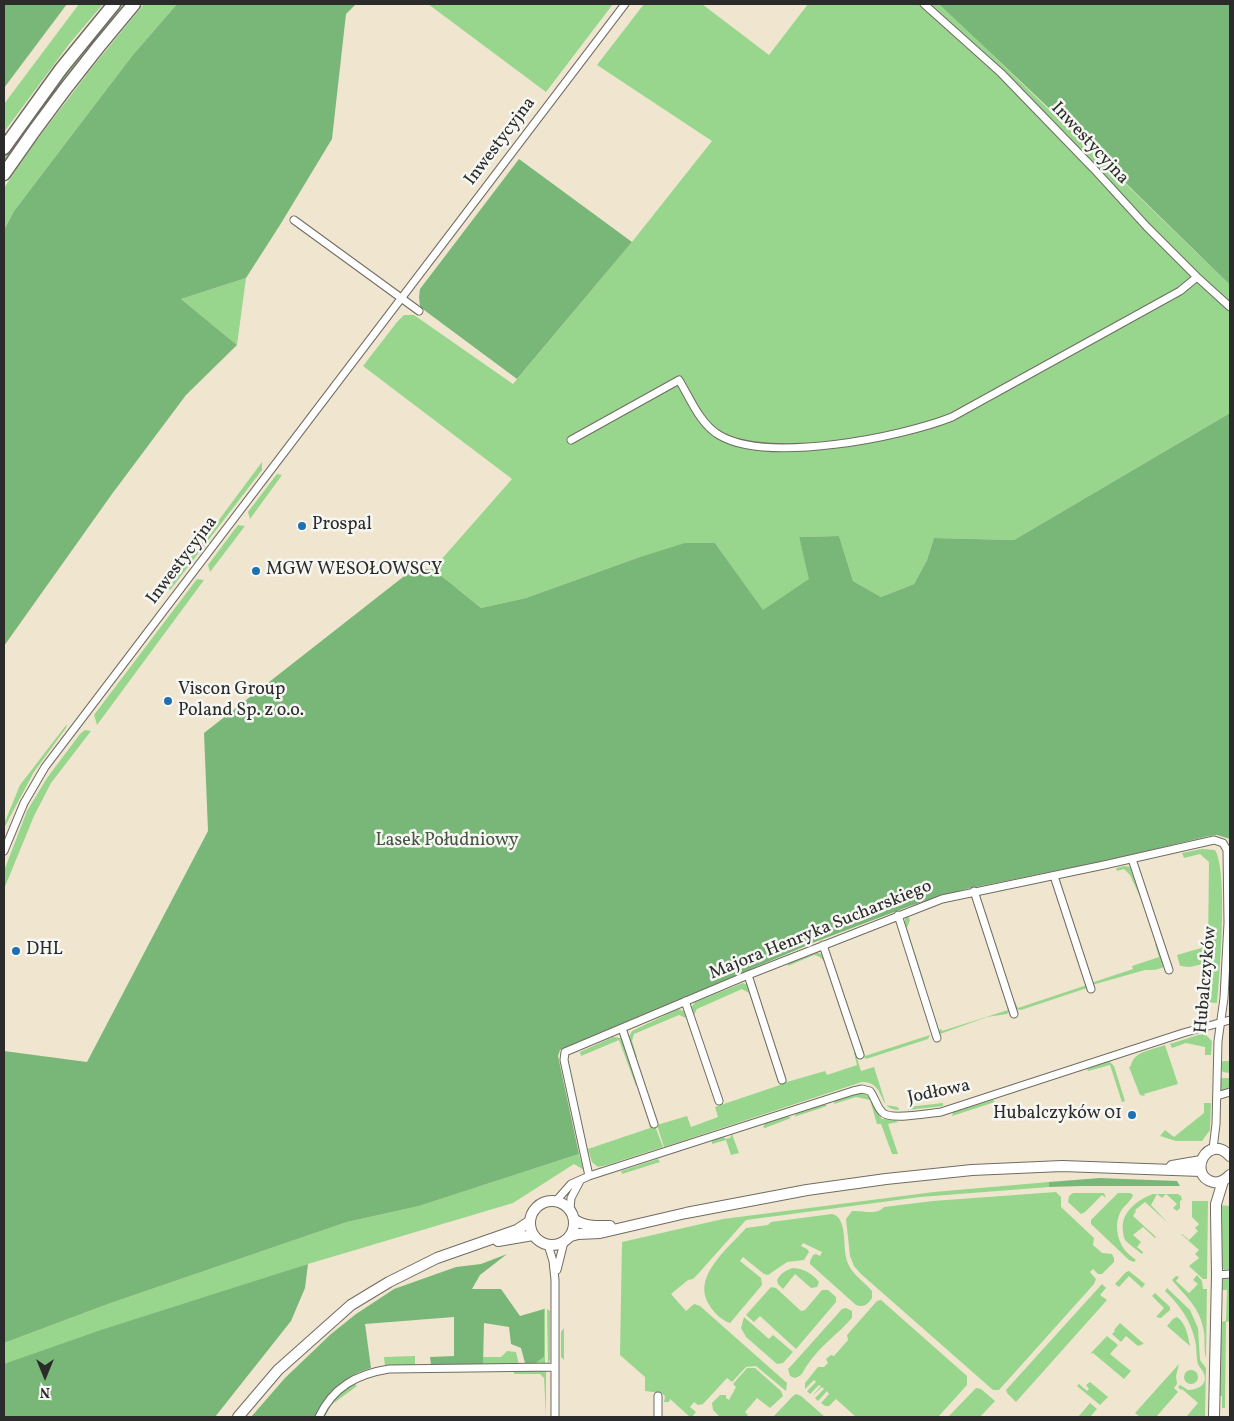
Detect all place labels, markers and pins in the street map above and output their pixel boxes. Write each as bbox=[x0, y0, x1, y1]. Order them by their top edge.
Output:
place label: Prospal bbox=[312, 515, 372, 537]
marker: Prospal bbox=[296, 520, 308, 532]
place label: MGW WESOŁOWSCY bbox=[266, 560, 442, 582]
marker: MGW WESOŁOWSCY bbox=[250, 565, 262, 577]
place label: Viscon Group Poland Sp. z o.o. bbox=[178, 680, 304, 722]
marker: Viscon Group Poland Sp. z o.o. bbox=[162, 695, 174, 707]
place label: DHL bbox=[26, 940, 63, 962]
marker: DHL bbox=[10, 945, 22, 957]
place label: Hubalczyków 01 bbox=[993, 1104, 1122, 1126]
marker: Hubalczyków 01 bbox=[1126, 1109, 1138, 1121]

